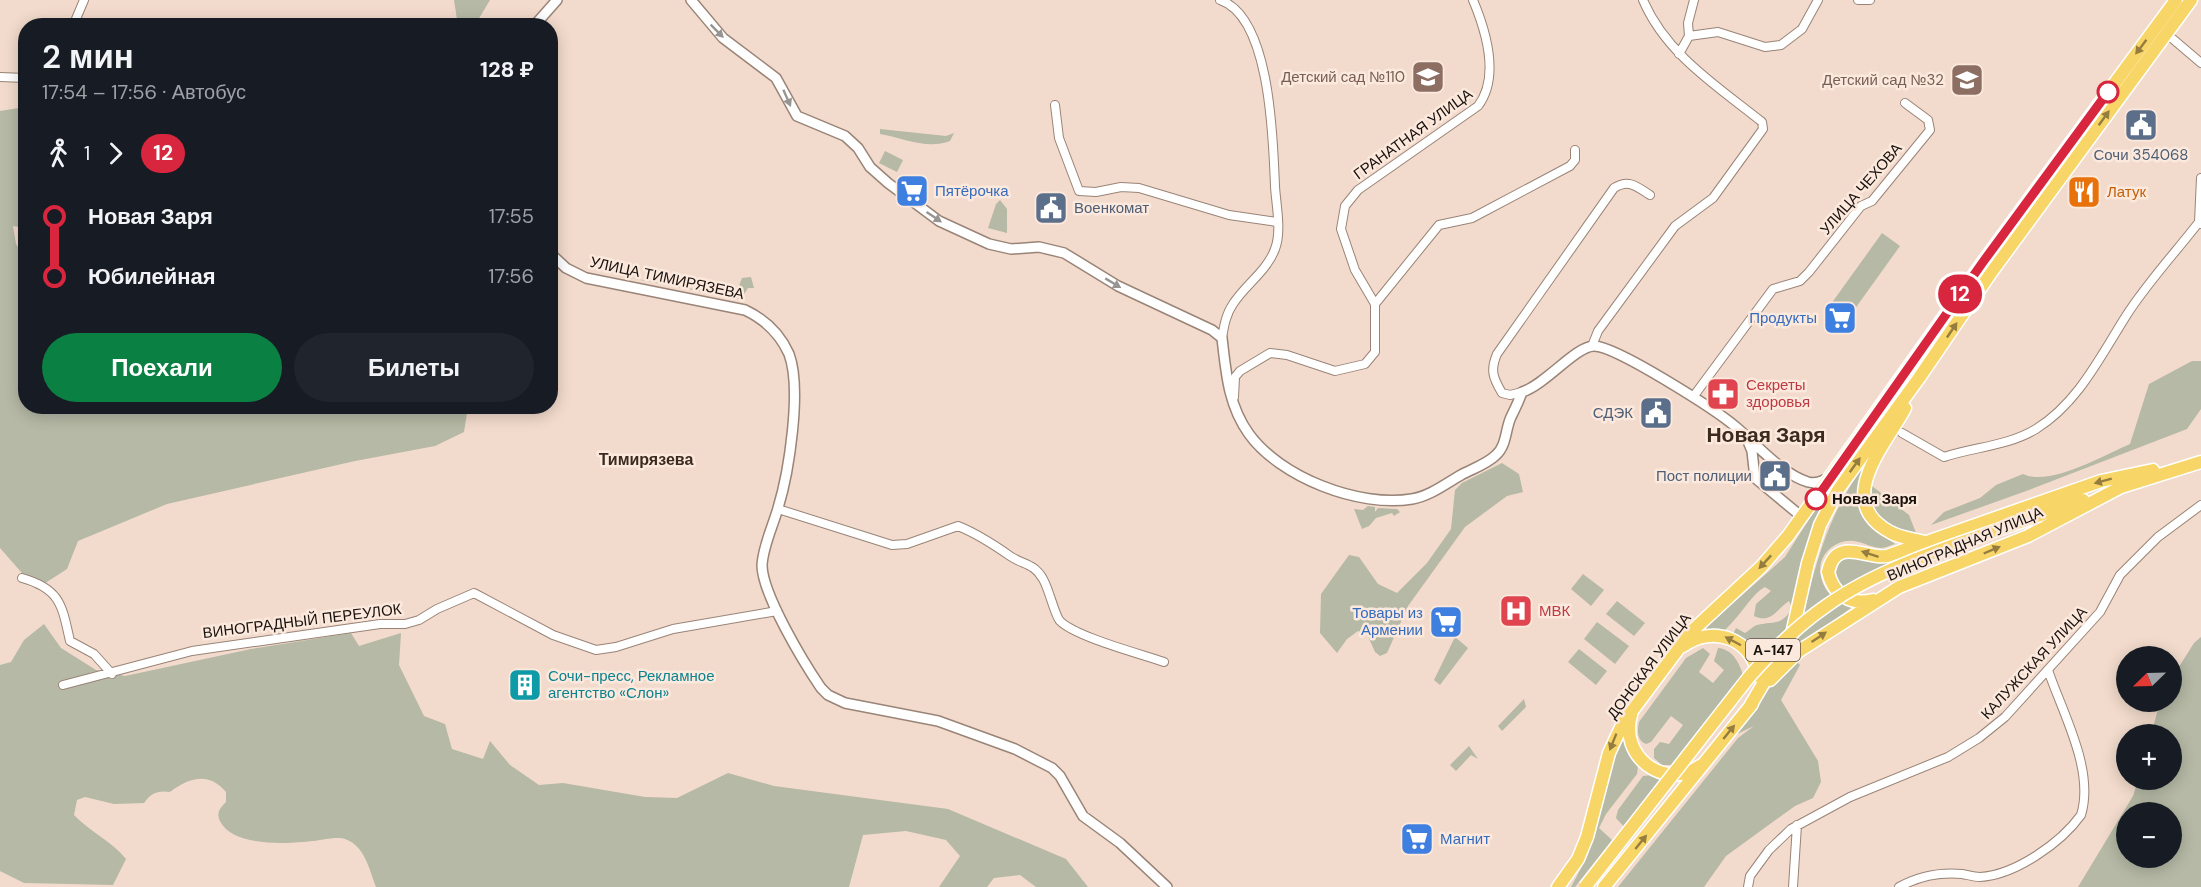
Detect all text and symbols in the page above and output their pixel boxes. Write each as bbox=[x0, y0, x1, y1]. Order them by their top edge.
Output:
one-way arrow bbox=[709, 24, 724, 38]
text: 2 мин bbox=[42, 35, 134, 78]
one-way arrow bbox=[2135, 39, 2147, 55]
text: 128 ₽ bbox=[480, 55, 534, 84]
school or university icon: Детский сад №110 bbox=[1410, 59, 1446, 95]
school or university icon: Детский сад №32 bbox=[1949, 62, 1985, 98]
place label: Детский сад №110 bbox=[1281, 67, 1405, 87]
place label: Детский сад №32 bbox=[1822, 70, 1944, 90]
text: 17:54 – 17:56 · Автобус bbox=[42, 79, 246, 105]
unlabelled marker bbox=[2097, 81, 2119, 103]
street label: ГРАНАТНАЯ УЛИЦА bbox=[1350, 84, 1476, 184]
one-way arrow bbox=[783, 89, 792, 106]
public building icon: Сочи 354068 bbox=[2123, 107, 2159, 143]
one-way arrow bbox=[2098, 110, 2110, 125]
icon: walk bbox=[42, 137, 75, 170]
icon: forward bbox=[99, 137, 132, 170]
text: 12 bbox=[153, 139, 173, 167]
street label: УЛИЦА ЧЕХОВА bbox=[1816, 139, 1906, 239]
text: 1 bbox=[84, 140, 90, 166]
place label: Сочи 354068 bbox=[2094, 145, 2188, 165]
supermarket icon: Пятёрочка bbox=[894, 173, 930, 209]
restaurant icon: Латук bbox=[2066, 174, 2102, 210]
place label: Пятёрочка bbox=[935, 181, 1009, 201]
place label: Латук bbox=[2107, 182, 2146, 202]
public building icon: Военкомат bbox=[1033, 190, 1069, 226]
place label: Военкомат bbox=[1074, 198, 1149, 218]
text: Новая Заря bbox=[88, 202, 213, 231]
text: 17:55 bbox=[489, 203, 534, 229]
one-way arrow bbox=[926, 211, 942, 223]
street label: УЛИЦА ТИМИРЯЗЕВА bbox=[588, 252, 746, 304]
text: Юбилейная bbox=[88, 262, 216, 291]
text: 17:56 bbox=[488, 263, 534, 289]
line badge: 12 bbox=[1933, 274, 1987, 314]
one-way arrow bbox=[1105, 278, 1122, 288]
text: 12 bbox=[1950, 280, 1970, 308]
supermarket icon: Продукты bbox=[1822, 300, 1858, 336]
place label: Продукты bbox=[1749, 308, 1817, 328]
one-way arrow bbox=[1946, 322, 1958, 338]
button: Поехали bbox=[42, 333, 282, 402]
button: Билеты bbox=[294, 333, 534, 402]
place label: Секреты здоровья bbox=[1746, 375, 1810, 412]
pharmacy icon: Секреты здоровья bbox=[1705, 376, 1741, 412]
public building icon: СДЭК bbox=[1638, 395, 1674, 431]
place label: СДЭК bbox=[1593, 403, 1633, 423]
district label: Новая Заря bbox=[1706, 421, 1826, 449]
district label: Тимирязева bbox=[599, 449, 693, 470]
public building icon: Пост полиции bbox=[1757, 458, 1793, 494]
one-way arrow bbox=[1849, 458, 1861, 474]
place label: Пост полиции bbox=[1656, 466, 1752, 486]
one-way arrow bbox=[2094, 477, 2112, 486]
marker: Новая Заря bbox=[1805, 488, 1827, 510]
place label: Новая Заря bbox=[1832, 489, 1917, 509]
street label: ВИНОГРАДНАЯ УЛИЦА bbox=[1884, 502, 2046, 586]
one-way arrow bbox=[1984, 545, 2002, 555]
one-way arrow bbox=[1861, 549, 1879, 558]
one-way arrow bbox=[1758, 555, 1772, 570]
hospital icon: МВК bbox=[1498, 593, 1534, 629]
street label: ВИНОГРАДНЫЙ ПЕРЕУЛОК bbox=[202, 599, 403, 643]
place label: МВК bbox=[1539, 601, 1571, 621]
street label: КАЛУЖСКАЯ УЛИЦА bbox=[1976, 602, 2092, 724]
place label: Товары из Армении bbox=[1352, 603, 1423, 640]
supermarket icon: Товары из Армении bbox=[1428, 604, 1464, 640]
street label: ДОНСКАЯ УЛИЦА bbox=[1603, 609, 1695, 723]
one-way arrow bbox=[1811, 632, 1827, 643]
one-way arrow bbox=[1725, 636, 1742, 646]
road number: А-147 bbox=[1746, 639, 1800, 661]
north arrow bbox=[2116, 646, 2182, 712]
map controls bbox=[2116, 646, 2182, 868]
place label: Сочи-пресс, Рекламное агентство «Слон» bbox=[548, 666, 714, 703]
building icon: Сочи-пресс, Рекламное агентство «Слон» bbox=[507, 667, 543, 703]
button: + bbox=[2116, 724, 2182, 790]
one-way arrow bbox=[1723, 725, 1735, 740]
one-way arrow bbox=[1608, 734, 1618, 752]
button: − bbox=[2116, 802, 2182, 868]
supermarket icon: Магнит bbox=[1399, 821, 1435, 857]
place label: Магнит bbox=[1440, 829, 1490, 849]
one-way arrow bbox=[1634, 834, 1647, 849]

